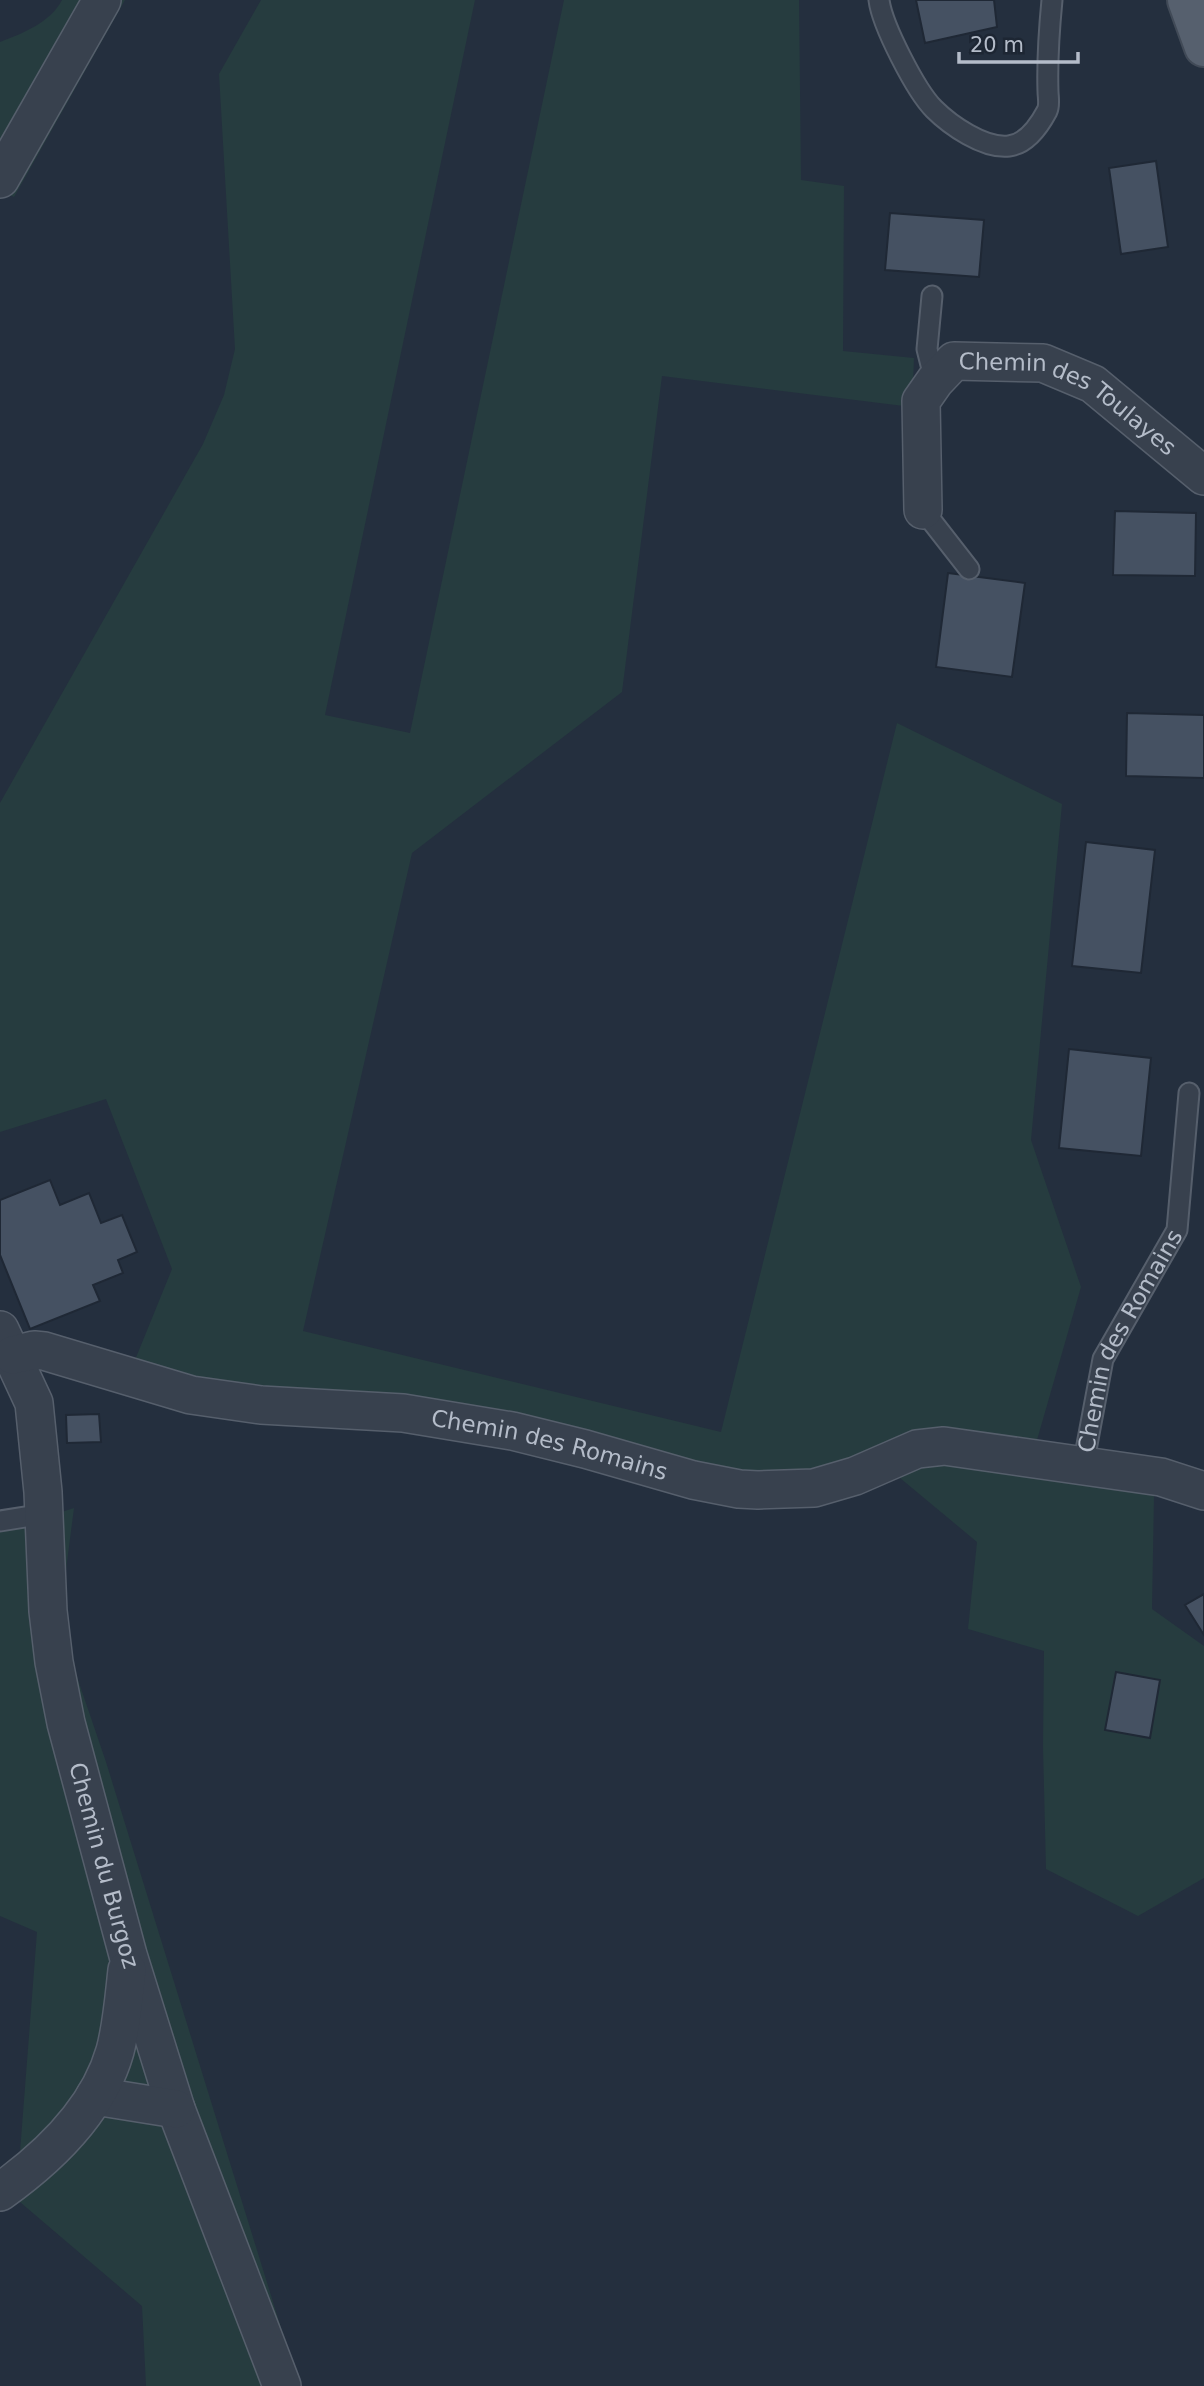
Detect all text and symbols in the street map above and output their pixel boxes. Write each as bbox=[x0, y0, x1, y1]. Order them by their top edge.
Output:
scale bar bbox=[959, 21, 1078, 65]
text: 20 m bbox=[970, 33, 1024, 57]
street label: Chemin des Toulayes bbox=[958, 348, 1181, 460]
street label: Chemin des Romains bbox=[1073, 1225, 1188, 1455]
street label: Chemin des Romains bbox=[429, 1405, 671, 1485]
street label: Chemin du Burgoz bbox=[64, 1760, 144, 1972]

